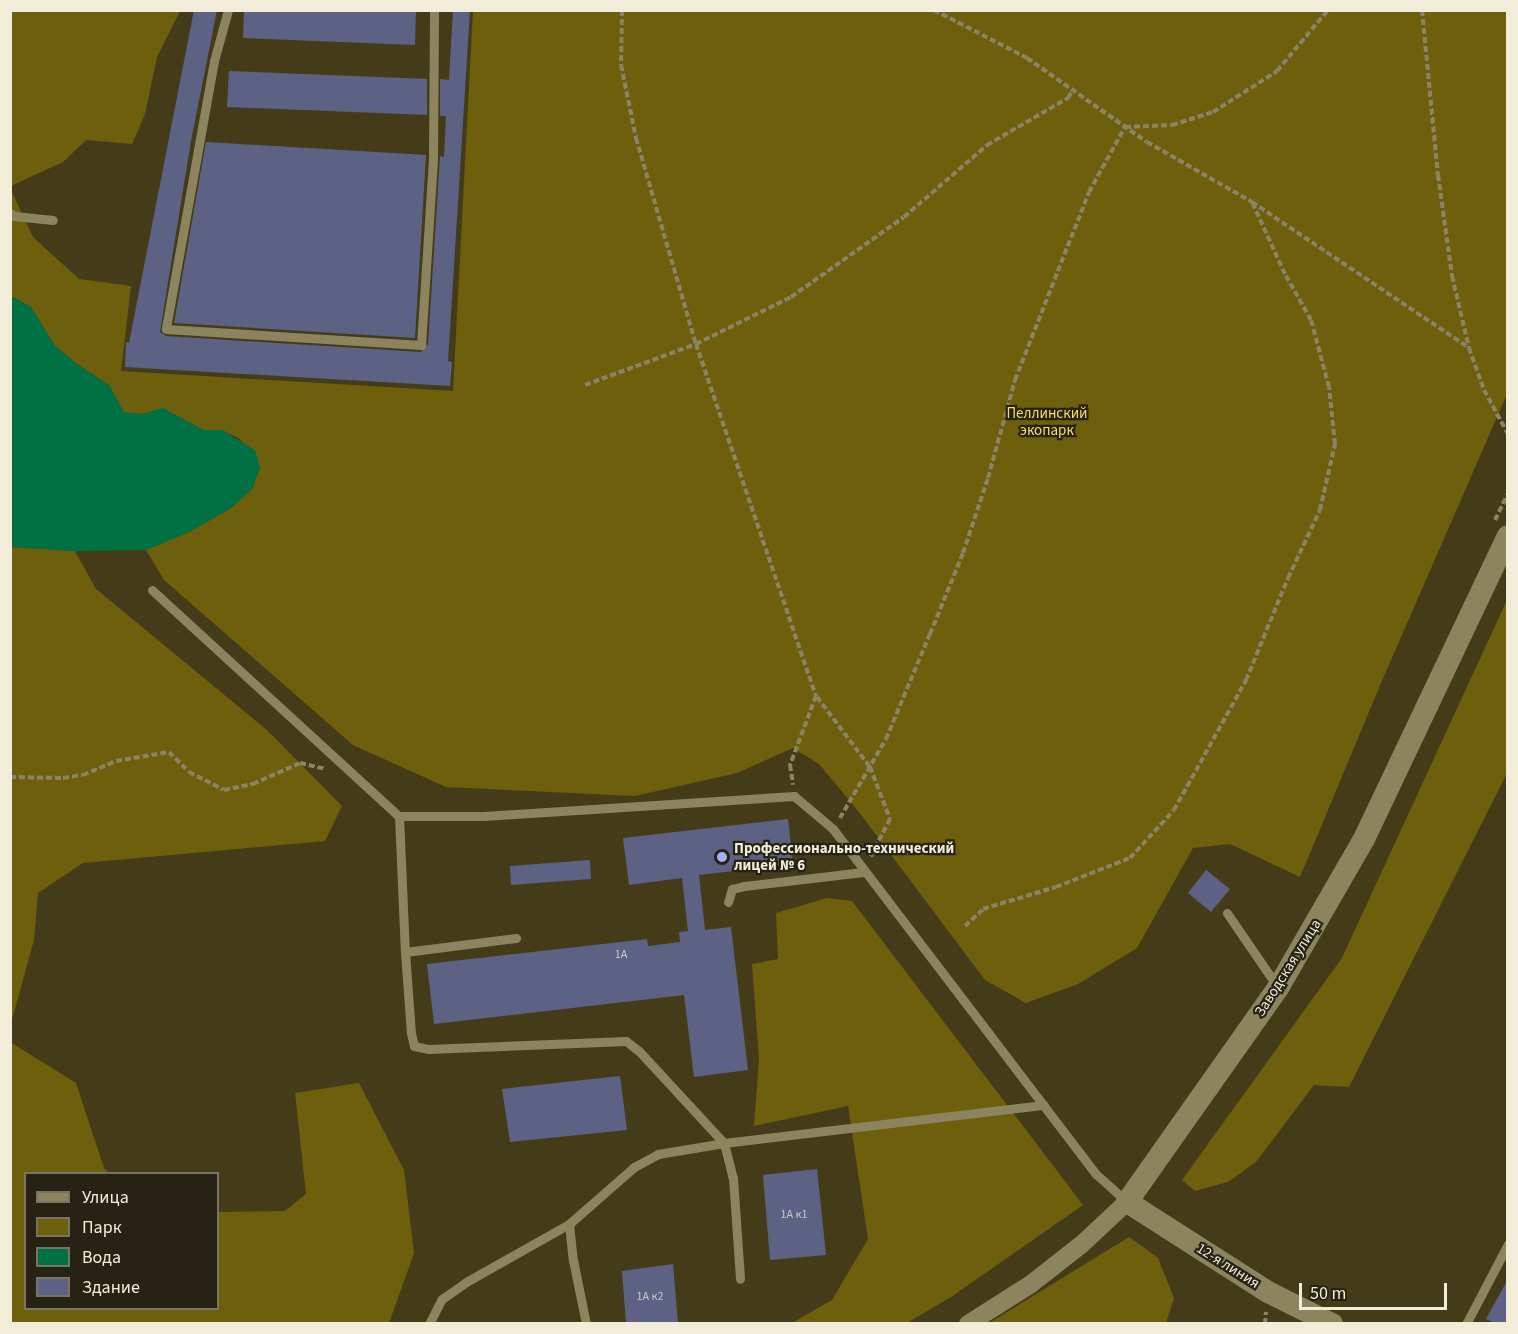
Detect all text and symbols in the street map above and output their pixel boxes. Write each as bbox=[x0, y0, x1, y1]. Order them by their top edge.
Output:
park label: Пеллинский экопарк bbox=[1006, 404, 1088, 439]
place label: Профессионально-технический лицей № 6 bbox=[734, 839, 954, 874]
marker: Профессионально-технический лицей № 6 bbox=[715, 850, 729, 864]
street label: Заводская улица bbox=[1251, 916, 1325, 1020]
house number: 1А bbox=[615, 948, 627, 962]
legend bbox=[24, 1172, 219, 1310]
text: Улица bbox=[82, 1185, 129, 1210]
house number: 1А к1 bbox=[781, 1208, 807, 1222]
text: Парк bbox=[82, 1215, 122, 1240]
street label: 12-я линия bbox=[1193, 1239, 1263, 1293]
text: Вода bbox=[82, 1245, 121, 1270]
scale bar bbox=[1302, 1271, 1450, 1309]
text: Здание bbox=[82, 1275, 140, 1300]
text: 50 m bbox=[1310, 1281, 1346, 1306]
house number: 1А к2 bbox=[637, 1290, 663, 1304]

